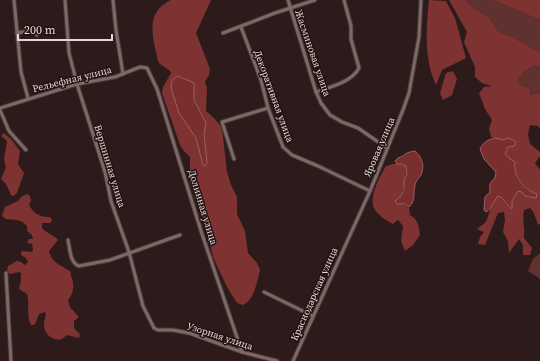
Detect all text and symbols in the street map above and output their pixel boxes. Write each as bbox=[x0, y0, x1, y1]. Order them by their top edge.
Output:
street label: Жасминовая улица bbox=[292, 8, 334, 99]
scale bar bbox=[18, 16, 112, 42]
text: 200 m bbox=[24, 22, 56, 38]
street label: Декоративная улица bbox=[251, 48, 297, 145]
street label: Рельефная улица bbox=[31, 63, 114, 95]
street label: Яровая улица bbox=[361, 114, 398, 179]
street label: Вершинная улица bbox=[91, 123, 129, 210]
street label: Долинная улица bbox=[185, 168, 221, 247]
street label: Краснодарская улица bbox=[288, 244, 341, 343]
street label: Узорная улица bbox=[185, 319, 256, 353]

